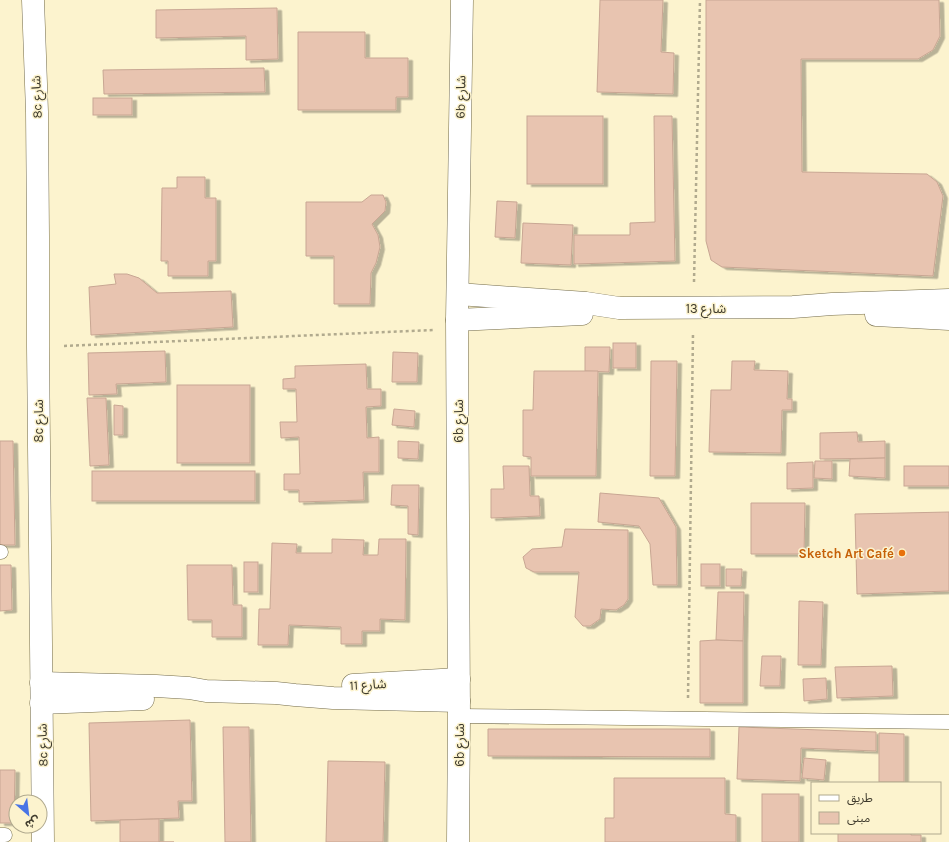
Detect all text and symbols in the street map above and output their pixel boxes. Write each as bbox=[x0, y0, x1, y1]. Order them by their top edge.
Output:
street label: 8c شارع bbox=[28, 75, 48, 119]
street label: 6b شارع bbox=[453, 75, 471, 119]
street label: شارع 13 bbox=[686, 301, 726, 319]
street label: 8c شارع bbox=[31, 399, 49, 443]
street label: 6b شارع bbox=[451, 399, 469, 443]
place label: Sketch Art Café bbox=[799, 546, 894, 561]
marker: Sketch Art Café bbox=[897, 548, 907, 558]
street label: شارع 11 bbox=[349, 676, 387, 696]
street label: 8c شارع bbox=[35, 723, 53, 767]
street label: 6b شارع bbox=[452, 723, 470, 767]
legend bbox=[811, 782, 941, 834]
text: طريق bbox=[847, 791, 873, 806]
north arrow bbox=[8, 794, 48, 834]
text: مبنى bbox=[847, 811, 870, 825]
text: ش bbox=[23, 813, 42, 832]

